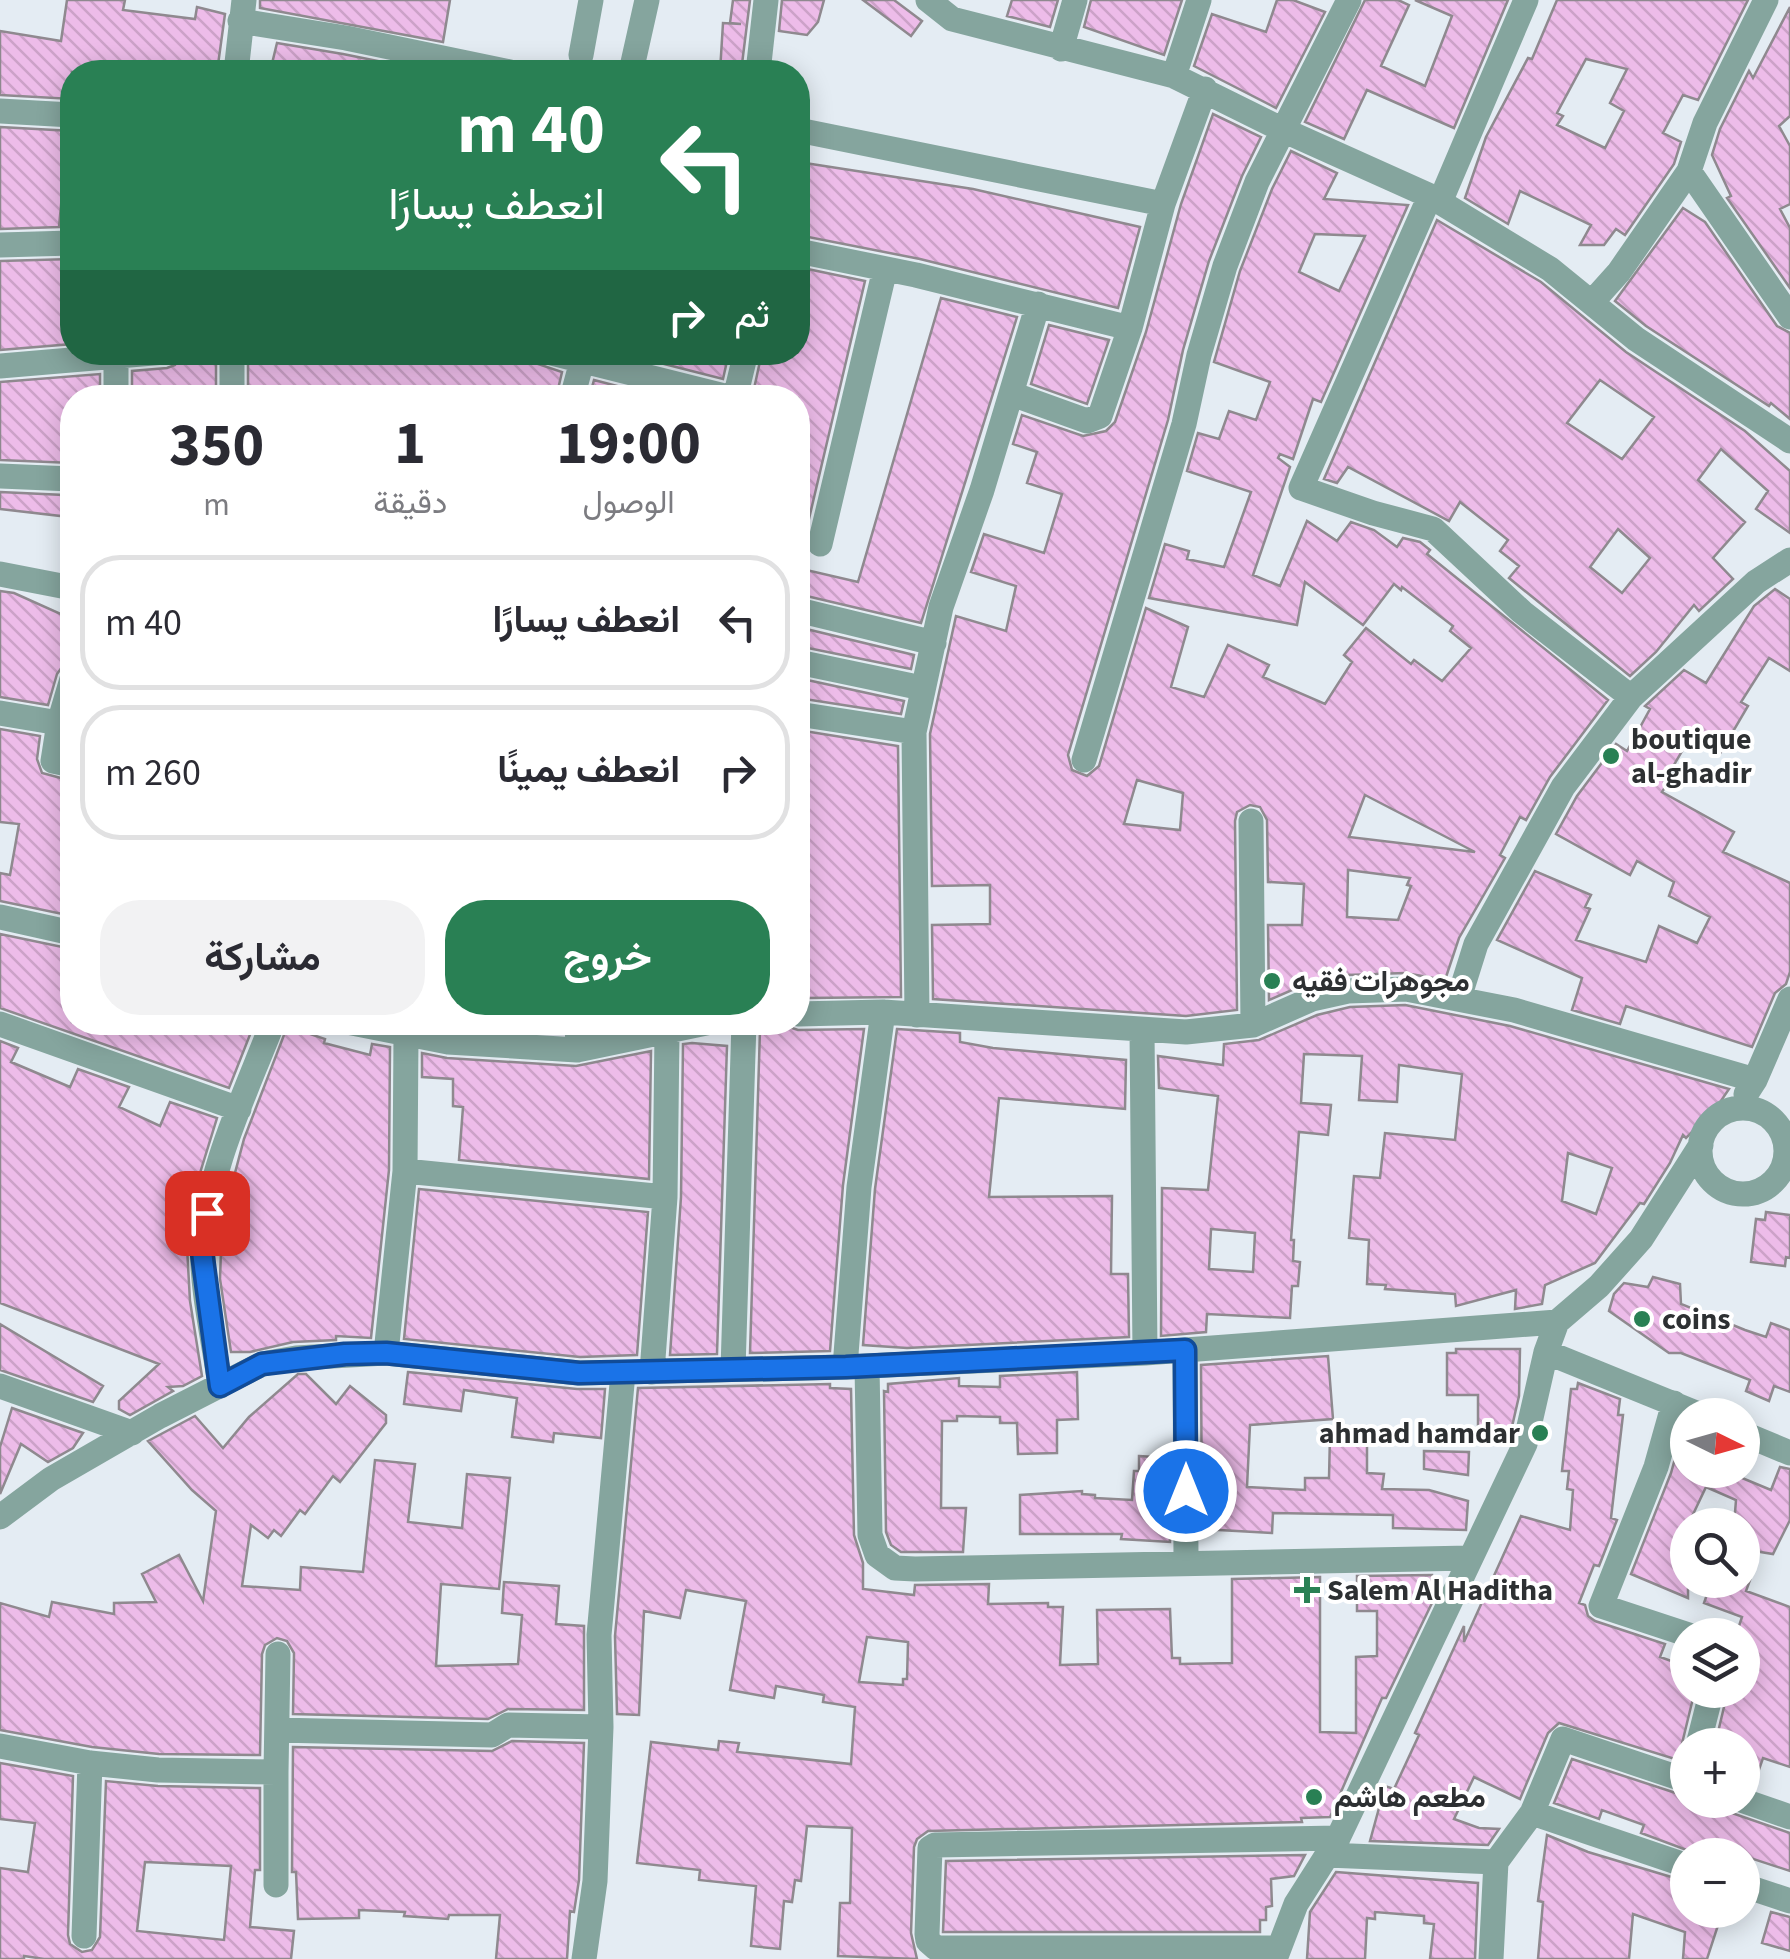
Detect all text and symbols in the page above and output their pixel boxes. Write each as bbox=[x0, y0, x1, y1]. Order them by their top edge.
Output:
text: 40 m bbox=[457, 80, 605, 180]
icon: left bbox=[640, 100, 770, 230]
text: انعطف يسارًا bbox=[388, 173, 605, 237]
text: ثم bbox=[734, 288, 770, 342]
icon: right bbox=[659, 290, 714, 345]
text: 1 bbox=[394, 402, 426, 487]
text: 19:00 bbox=[556, 402, 701, 487]
text: 350 bbox=[169, 404, 264, 489]
text: دقيقة bbox=[373, 480, 447, 526]
text: الوصول bbox=[582, 480, 675, 526]
text: m bbox=[203, 482, 230, 528]
text: انعطف يسارًا bbox=[493, 593, 680, 647]
icon: left bbox=[710, 595, 765, 650]
text: 40 m bbox=[105, 596, 182, 650]
place label: boutique al-ghadir bbox=[1631, 718, 1752, 795]
text: انعطف يمينًا bbox=[497, 743, 680, 797]
icon: right bbox=[710, 745, 765, 800]
marker: boutique al-ghadir bbox=[1600, 745, 1622, 767]
text: 260 m bbox=[105, 746, 201, 800]
button: مشاركة bbox=[100, 900, 425, 1015]
button: خروج bbox=[445, 900, 770, 1015]
place label: مجوهرات فقيه bbox=[1292, 960, 1470, 1003]
marker: مجوهرات فقيه bbox=[1261, 970, 1283, 992]
pin bbox=[165, 1171, 250, 1256]
icon: arrive bbox=[180, 1186, 235, 1241]
place label: coins bbox=[1662, 1298, 1731, 1341]
marker: coins bbox=[1631, 1308, 1653, 1330]
north arrow bbox=[1670, 1398, 1760, 1488]
map controls bbox=[1670, 1398, 1760, 1928]
place label: ahmad hamdar bbox=[1319, 1412, 1520, 1455]
marker: ahmad hamdar bbox=[1529, 1422, 1551, 1444]
position arrow bbox=[1134, 1439, 1238, 1543]
button: search bbox=[1670, 1508, 1760, 1598]
place label: Salem Al Haditha bbox=[1327, 1569, 1553, 1612]
marker: Salem Al Haditha bbox=[1296, 1579, 1318, 1601]
button: layers bbox=[1670, 1618, 1760, 1708]
button: + bbox=[1670, 1728, 1760, 1818]
place label: مطعم هاشم bbox=[1334, 1776, 1486, 1819]
marker: مطعم هاشم bbox=[1303, 1786, 1325, 1808]
button: − bbox=[1670, 1838, 1760, 1928]

